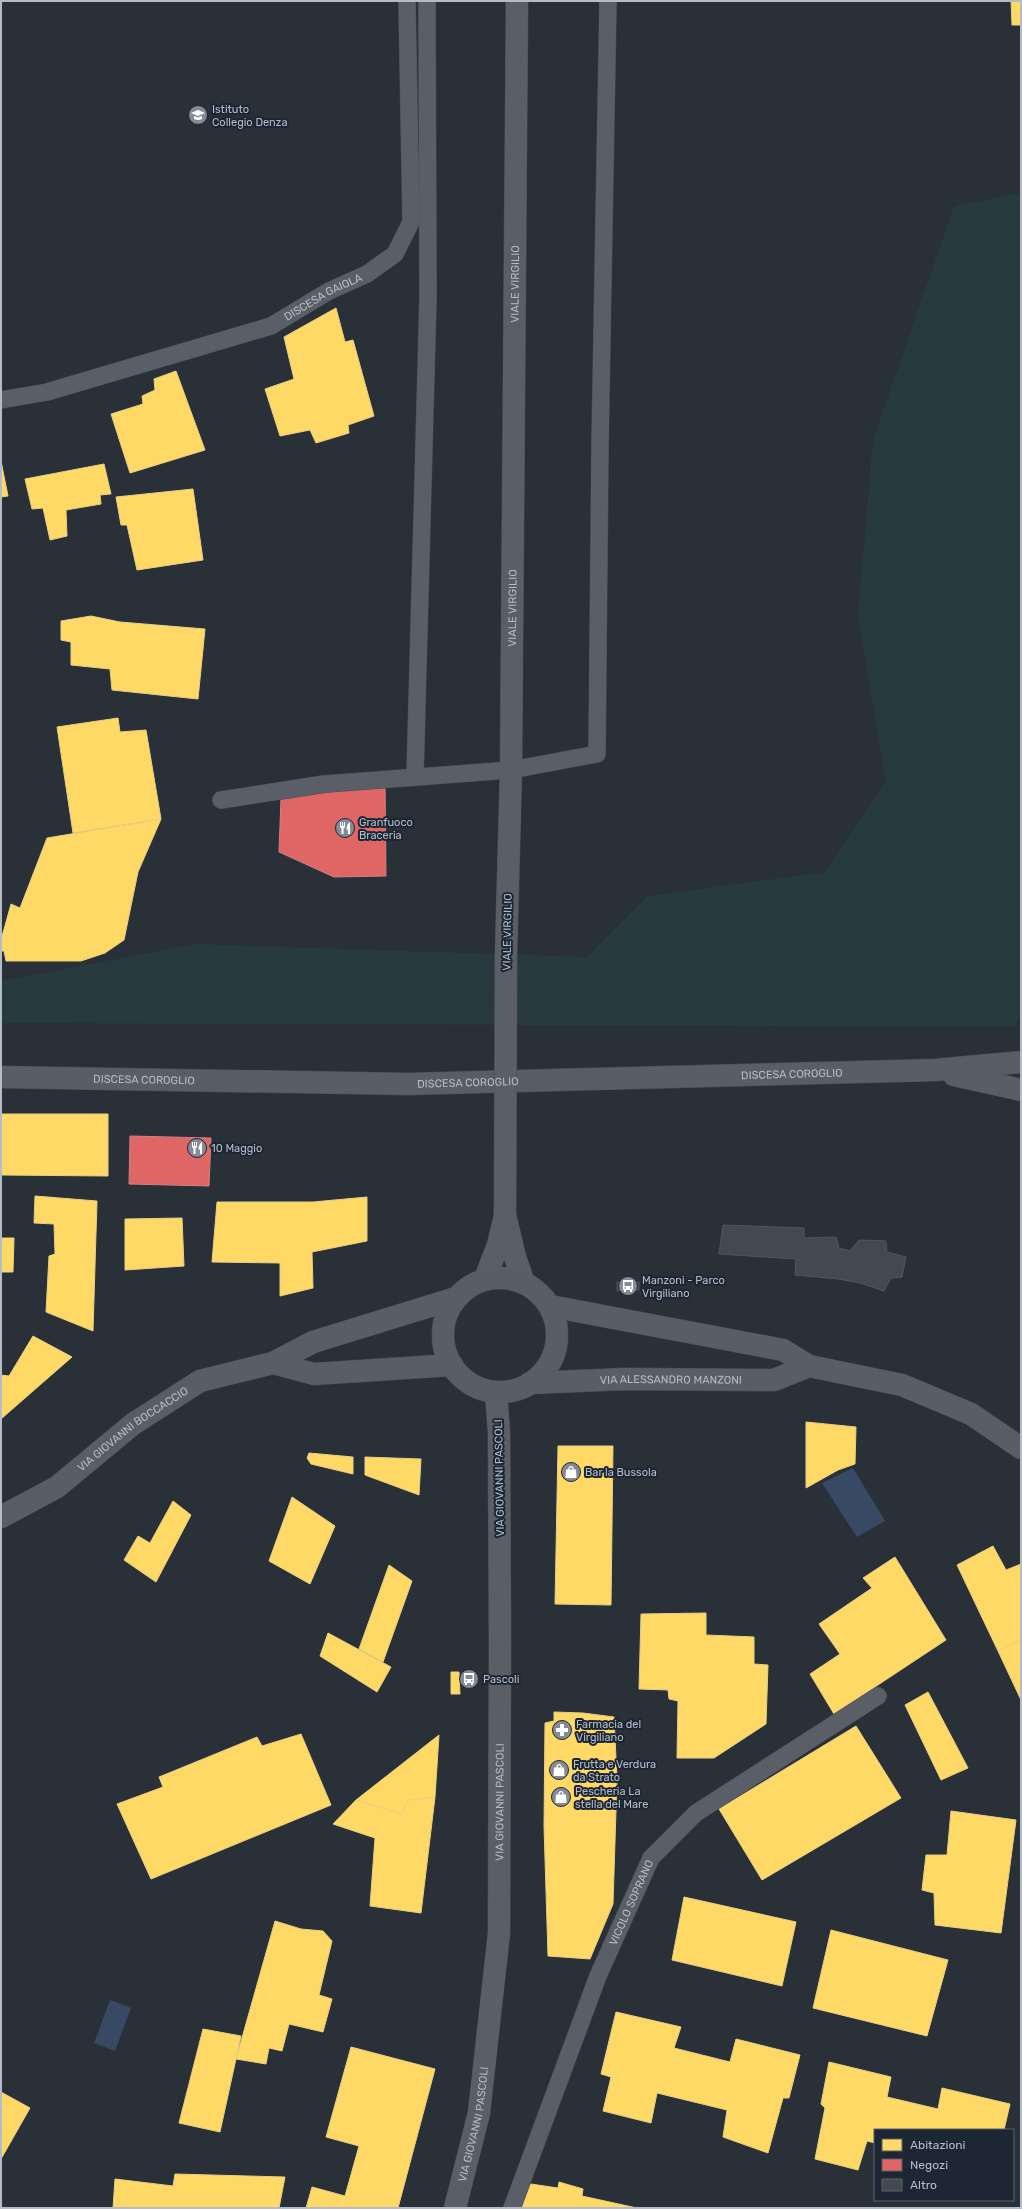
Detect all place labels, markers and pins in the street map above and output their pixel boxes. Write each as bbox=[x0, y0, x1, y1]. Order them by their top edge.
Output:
place label: Istituto Collegio Denza bbox=[212, 103, 287, 129]
school or university icon: Istituto Collegio Denza bbox=[187, 104, 209, 126]
place label: Granfuoco Braceria bbox=[359, 816, 413, 842]
restaurant icon: Granfuoco Braceria bbox=[334, 817, 356, 839]
restaurant icon: 10 Maggio bbox=[186, 1137, 208, 1159]
place label: 10 Maggio bbox=[211, 1142, 262, 1155]
place label: Manzoni - Parco Virgiliano bbox=[642, 1274, 725, 1300]
bus stop icon: Manzoni - Parco Virgiliano bbox=[617, 1275, 639, 1297]
shop icon: Bar la Bussola bbox=[560, 1461, 582, 1483]
place label: Bar la Bussola bbox=[585, 1466, 657, 1479]
bus stop icon: Pascoli bbox=[458, 1668, 480, 1690]
place label: Pascoli bbox=[483, 1673, 519, 1686]
place label: Farmacia del Virgiliano bbox=[576, 1718, 641, 1744]
pharmacy icon: Farmacia del Virgiliano bbox=[551, 1719, 573, 1741]
place label: Frutta e Verdura da Strato bbox=[573, 1758, 656, 1784]
shop icon: Frutta e Verdura da Strato bbox=[548, 1759, 570, 1781]
place label: Pescheria La stella del Mare bbox=[575, 1785, 648, 1811]
shop icon: Pescheria La stella del Mare bbox=[550, 1786, 572, 1808]

